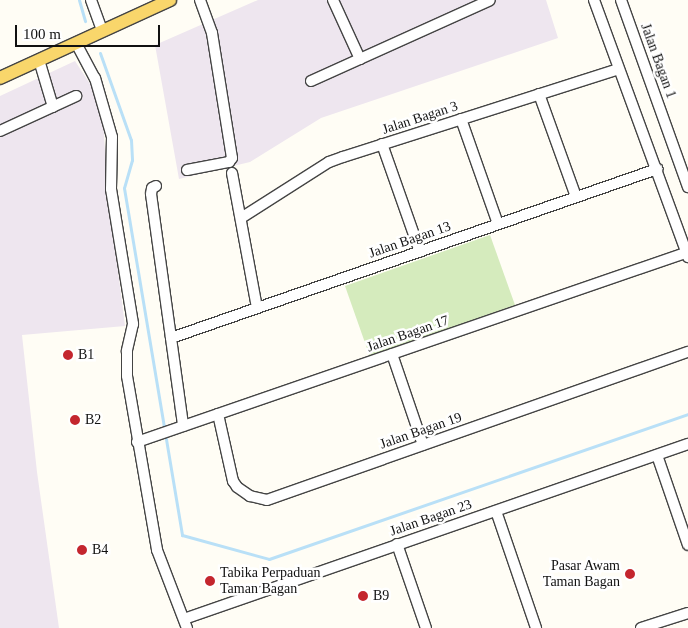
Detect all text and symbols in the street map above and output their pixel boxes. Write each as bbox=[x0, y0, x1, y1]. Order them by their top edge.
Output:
scale bar bbox=[18, 15, 162, 47]
street label: Jalan Bagan 1 bbox=[635, 15, 681, 107]
text: 100 m bbox=[23, 26, 61, 42]
street label: Jalan Bagan 3 bbox=[374, 96, 466, 140]
street label: Jalan Bagan 13 bbox=[361, 216, 459, 264]
street label: Jalan Bagan 17 bbox=[359, 310, 457, 358]
place label: B1 bbox=[78, 347, 95, 363]
marker: B1 bbox=[62, 349, 74, 361]
street label: Jalan Bagan 19 bbox=[372, 407, 470, 455]
place label: B2 bbox=[85, 412, 102, 428]
marker: B2 bbox=[69, 414, 81, 426]
street label: Jalan Bagan 23 bbox=[382, 494, 480, 542]
place label: B4 bbox=[92, 542, 109, 558]
marker: B4 bbox=[76, 544, 88, 556]
place label: Pasar Awam Taman Bagan bbox=[531, 558, 620, 590]
place label: Tabika Perpaduan Taman Bagan bbox=[220, 565, 338, 598]
marker: Pasar Awam Taman Bagan bbox=[624, 568, 636, 580]
marker: Tabika Perpaduan Taman Bagan bbox=[204, 575, 216, 587]
place label: B9 bbox=[373, 588, 390, 604]
marker: B9 bbox=[357, 590, 369, 602]

